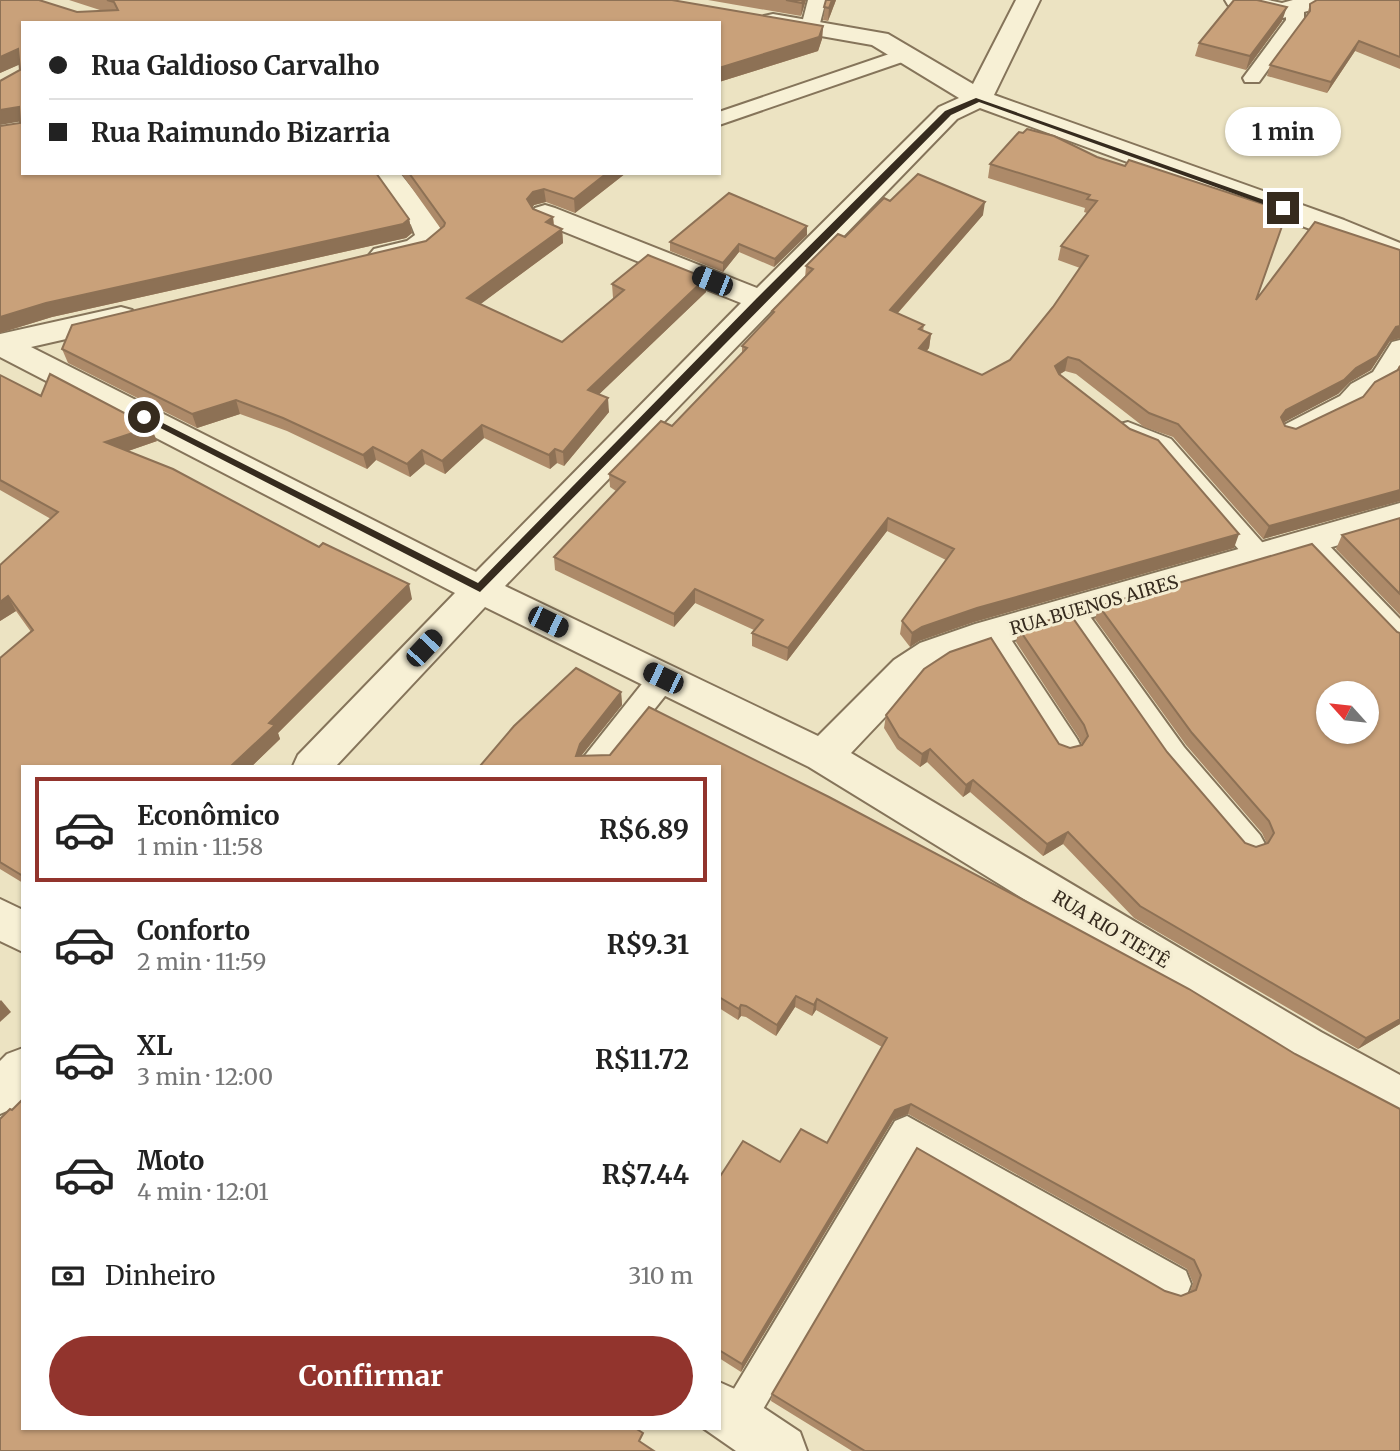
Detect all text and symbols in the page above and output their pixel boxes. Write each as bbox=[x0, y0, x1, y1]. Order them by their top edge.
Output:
text: Rua Galdioso Carvalho bbox=[91, 49, 379, 82]
callout: 1 min bbox=[1225, 106, 1341, 156]
text: Rua Raimundo Bizarria bbox=[91, 116, 390, 149]
text: 1 min bbox=[1252, 117, 1314, 146]
route end bbox=[1267, 192, 1299, 224]
car bbox=[689, 263, 736, 299]
route start bbox=[128, 401, 160, 433]
street label: RUA BUENOS AIRES bbox=[1007, 570, 1181, 640]
car bbox=[525, 603, 572, 641]
car bbox=[402, 625, 447, 671]
car bbox=[640, 659, 687, 697]
north arrow bbox=[1316, 681, 1379, 744]
map controls bbox=[1316, 681, 1379, 744]
icon: car bbox=[53, 798, 116, 861]
text: Econômico bbox=[137, 799, 280, 832]
text: R$6.89 bbox=[599, 813, 689, 846]
text: 1 min · 11:58 bbox=[137, 832, 263, 861]
street label: RUA RIO TIETÊ bbox=[1048, 885, 1174, 973]
icon: car bbox=[53, 913, 116, 976]
text: Conforto bbox=[137, 914, 250, 947]
text: R$9.31 bbox=[607, 928, 689, 961]
text: 2 min · 11:59 bbox=[137, 947, 266, 976]
icon: car bbox=[53, 1028, 116, 1091]
text: XL bbox=[137, 1029, 173, 1062]
text: R$11.72 bbox=[595, 1043, 689, 1076]
text: 3 min · 12:00 bbox=[137, 1062, 273, 1091]
icon: car bbox=[53, 1143, 116, 1206]
text: Moto bbox=[137, 1144, 204, 1177]
text: R$7.44 bbox=[602, 1158, 689, 1191]
text: 4 min · 12:01 bbox=[137, 1177, 269, 1206]
icon: cash bbox=[49, 1257, 87, 1295]
text: Dinheiro bbox=[105, 1259, 215, 1292]
text: 310 m bbox=[628, 1261, 693, 1290]
button: Confirmar bbox=[49, 1336, 693, 1416]

